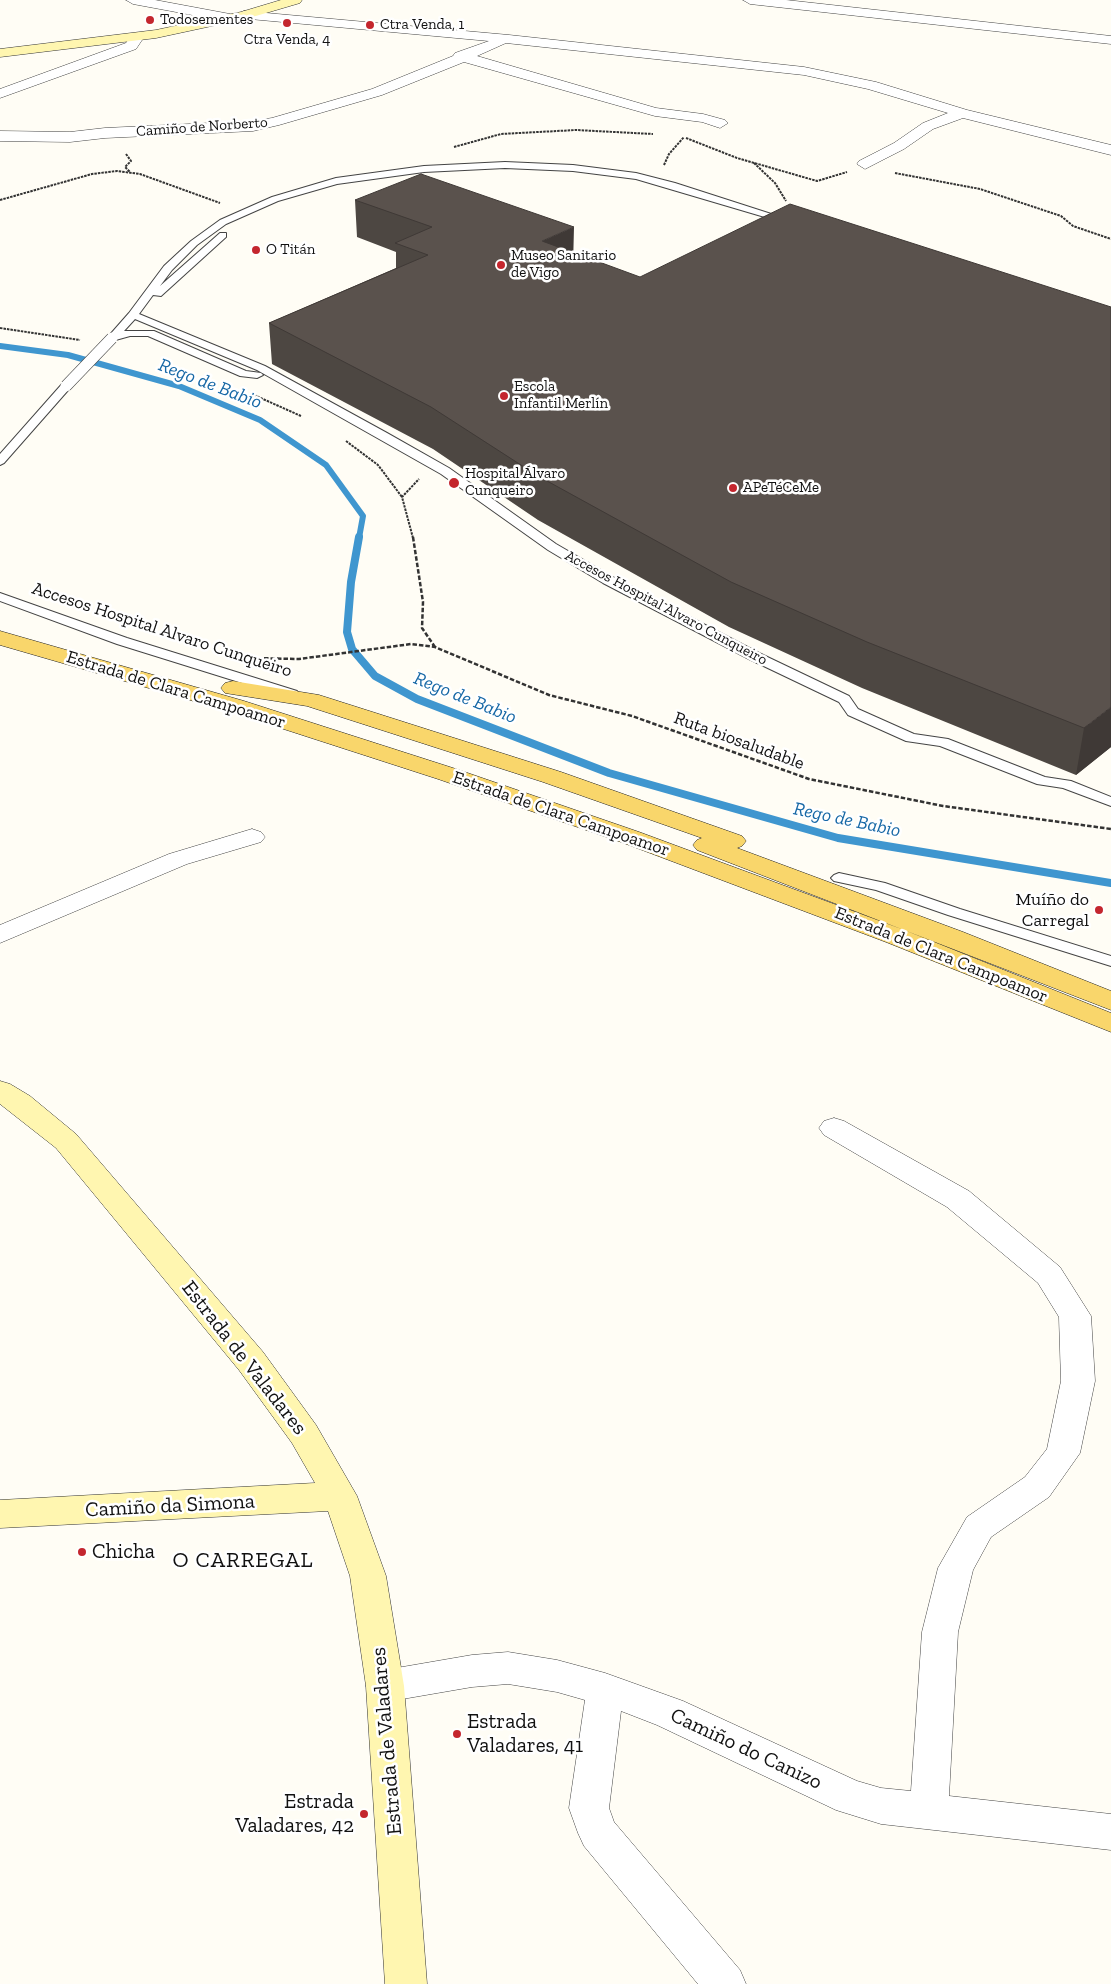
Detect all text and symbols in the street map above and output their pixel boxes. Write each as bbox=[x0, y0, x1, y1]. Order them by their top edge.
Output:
place label: Todosementes bbox=[160, 11, 253, 29]
marker: Todosementes bbox=[144, 14, 156, 26]
place label: Ctra Venda, 1 bbox=[380, 16, 464, 34]
marker: Ctra Venda, 4 bbox=[281, 17, 293, 29]
marker: Ctra Venda, 1 bbox=[364, 19, 376, 31]
place label: Ctra Venda, 4 bbox=[244, 31, 330, 49]
street label: Camiño de Norberto bbox=[136, 113, 268, 141]
place label: O Titán bbox=[266, 241, 315, 259]
marker: O Titán bbox=[250, 244, 262, 256]
place label: Museo Sanitario de Vigo bbox=[511, 247, 616, 282]
marker: Museo Sanitario de Vigo bbox=[495, 259, 507, 271]
water label: Rego de Babio bbox=[155, 354, 265, 414]
place label: Escola Infantil Merlín bbox=[514, 378, 608, 413]
marker: Escola Infantil Merlín bbox=[498, 390, 510, 402]
place label: Hospital Álvaro Cunqueiro bbox=[465, 465, 565, 500]
marker: Hospital Álvaro Cunqueiro bbox=[447, 476, 461, 490]
place label: APeTéCeMe bbox=[743, 479, 819, 497]
marker: APeTéCeMe bbox=[727, 482, 739, 494]
street label: Accesos Hospital Alvaro Cunqueiro bbox=[562, 547, 770, 669]
street label: Accesos Hospital Alvaro Cunqueiro bbox=[29, 578, 295, 682]
street label: Estrada de Clara Campoamor bbox=[64, 646, 288, 734]
water label: Rego de Babio bbox=[410, 667, 520, 729]
street label: Ruta biosaludable bbox=[671, 707, 807, 775]
street label: Estrada de Clara Campoamor bbox=[450, 767, 672, 861]
water label: Rego de Babio bbox=[791, 798, 903, 842]
place label: Muíño do Carregal bbox=[1016, 889, 1089, 932]
street label: Estrada de Clara Campoamor bbox=[831, 902, 1051, 1008]
marker: Muíño do Carregal bbox=[1093, 904, 1105, 916]
street label: Estrada de Valadares bbox=[176, 1276, 312, 1440]
street label: Camiño da Simona bbox=[85, 1489, 255, 1523]
place label: Chicha bbox=[92, 1539, 155, 1565]
marker: Chicha bbox=[76, 1546, 88, 1558]
district label: O CARREGAL bbox=[171, 1548, 315, 1574]
street label: Estrada de Valadares bbox=[366, 1646, 408, 1836]
street label: Camiño do Canizo bbox=[666, 1703, 826, 1795]
place label: Estrada Valadares, 41 bbox=[467, 1709, 583, 1759]
marker: Estrada Valadares, 41 bbox=[451, 1728, 463, 1740]
place label: Estrada Valadares, 42 bbox=[235, 1789, 354, 1839]
marker: Estrada Valadares, 42 bbox=[358, 1808, 370, 1820]

